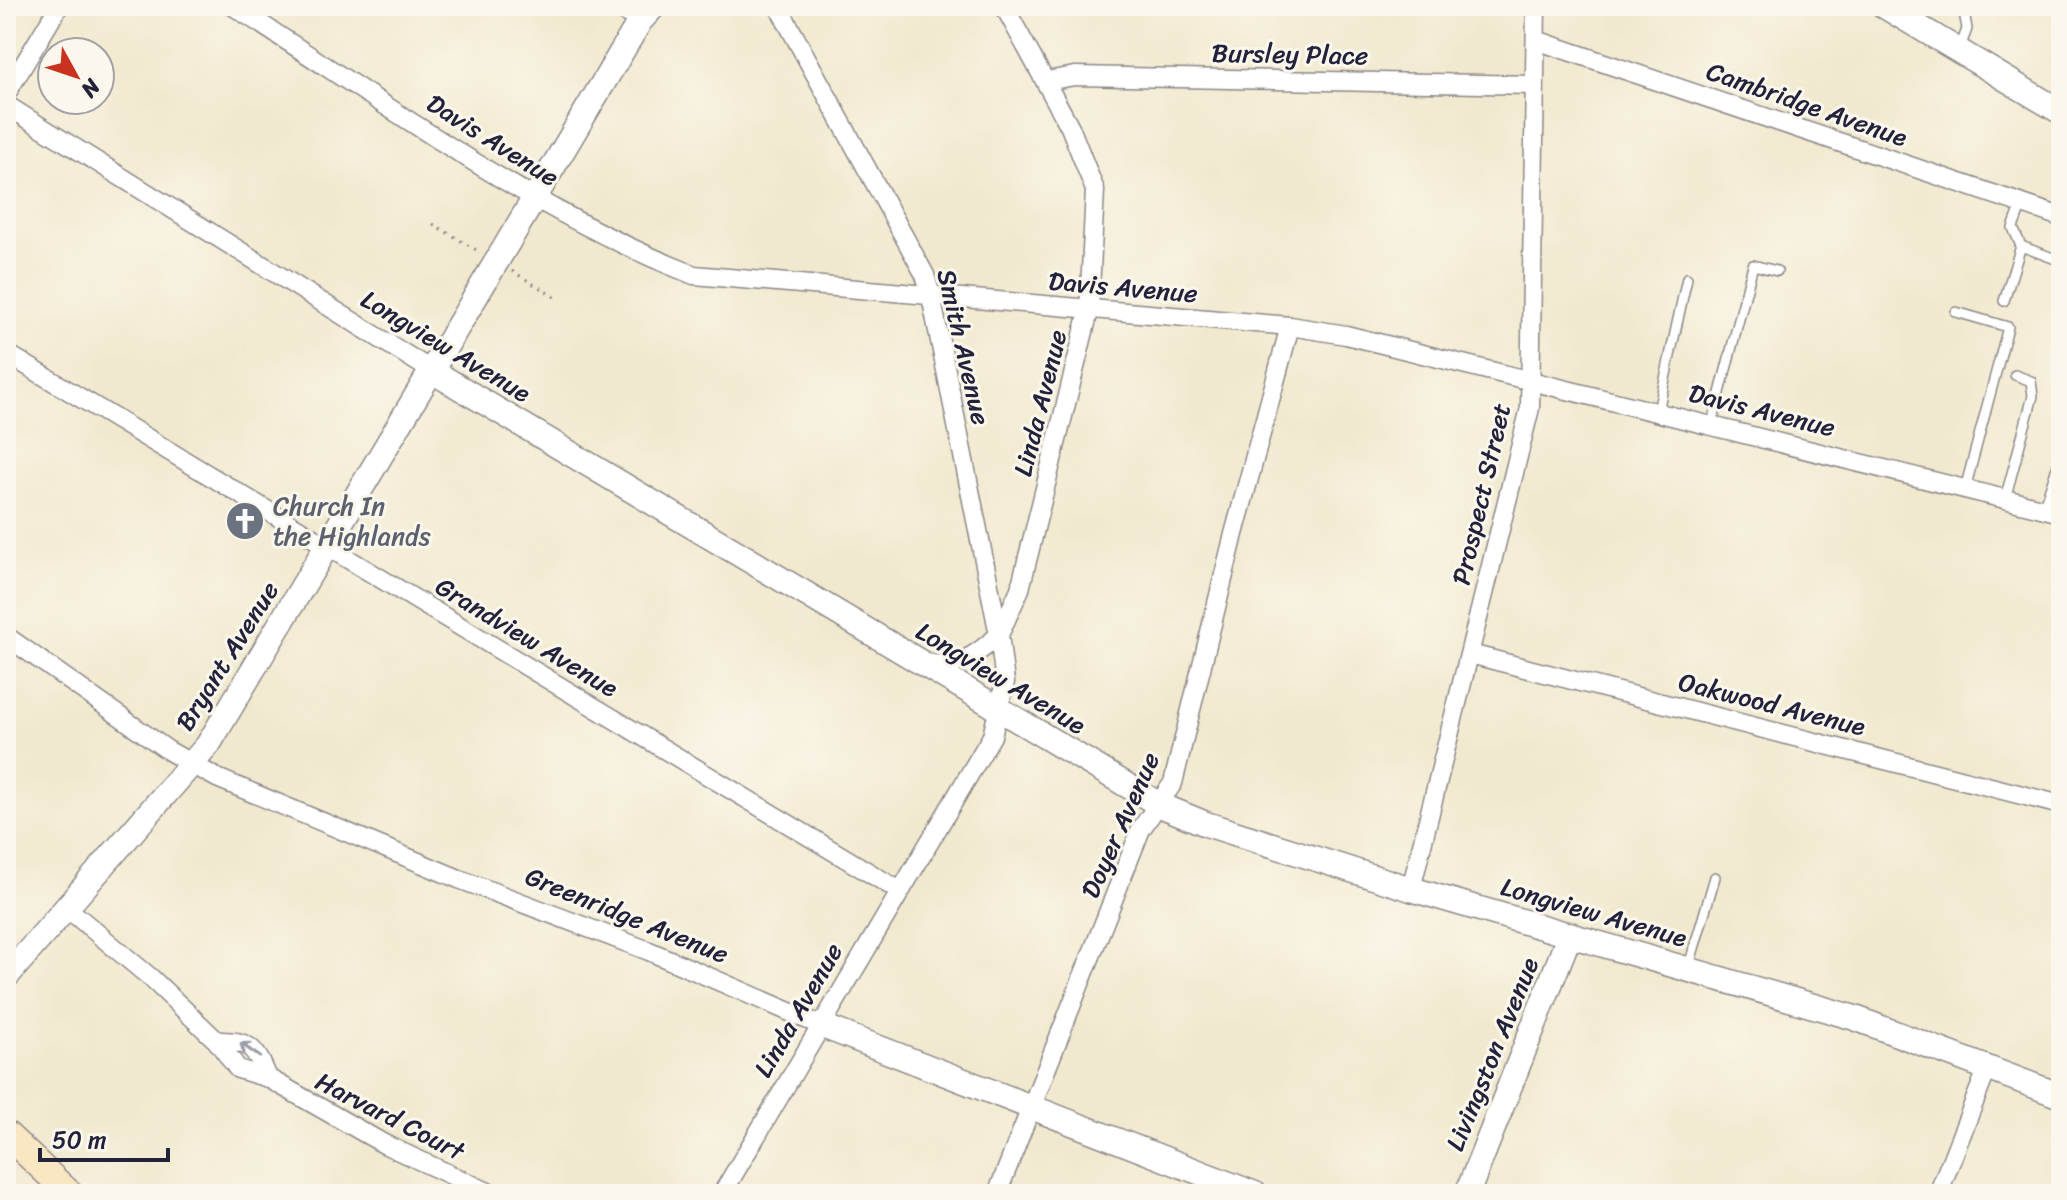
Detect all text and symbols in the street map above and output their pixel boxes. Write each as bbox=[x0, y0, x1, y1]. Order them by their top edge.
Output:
street label: Bursley Place bbox=[1211, 30, 1369, 78]
north arrow bbox=[36, 36, 116, 116]
street label: Cambridge Avenue bbox=[1700, 48, 1914, 160]
text: N bbox=[71, 69, 111, 107]
street label: Davis Avenue bbox=[417, 81, 569, 199]
street label: Davis Avenue bbox=[1046, 258, 1200, 316]
street label: Smith Avenue bbox=[924, 264, 1004, 430]
street label: Longview Avenue bbox=[352, 277, 541, 415]
street label: Linda Avenue bbox=[1000, 325, 1080, 481]
street label: Davis Avenue bbox=[1684, 370, 1840, 450]
street label: Prospect Street bbox=[1438, 399, 1524, 589]
place label: Church In the Highlands bbox=[273, 483, 431, 559]
church icon: Church In the Highlands bbox=[224, 500, 266, 542]
street label: Grandview Avenue bbox=[426, 564, 628, 710]
street label: Bryant Avenue bbox=[163, 572, 291, 740]
street label: Longview Avenue bbox=[907, 609, 1096, 747]
street label: Oakwood Avenue bbox=[1674, 659, 1871, 750]
street label: Doyer Avenue bbox=[1067, 744, 1173, 906]
street label: Greenridge Avenue bbox=[518, 853, 736, 977]
street label: Longview Avenue bbox=[1495, 863, 1693, 961]
street label: Linda Avenue bbox=[741, 934, 855, 1086]
street label: Livingston Avenue bbox=[1432, 950, 1552, 1158]
one-way arrow bbox=[239, 1042, 261, 1058]
street label: Harvard Court bbox=[307, 1059, 474, 1174]
scale bar bbox=[40, 1112, 168, 1162]
text: 50 m bbox=[52, 1119, 107, 1161]

